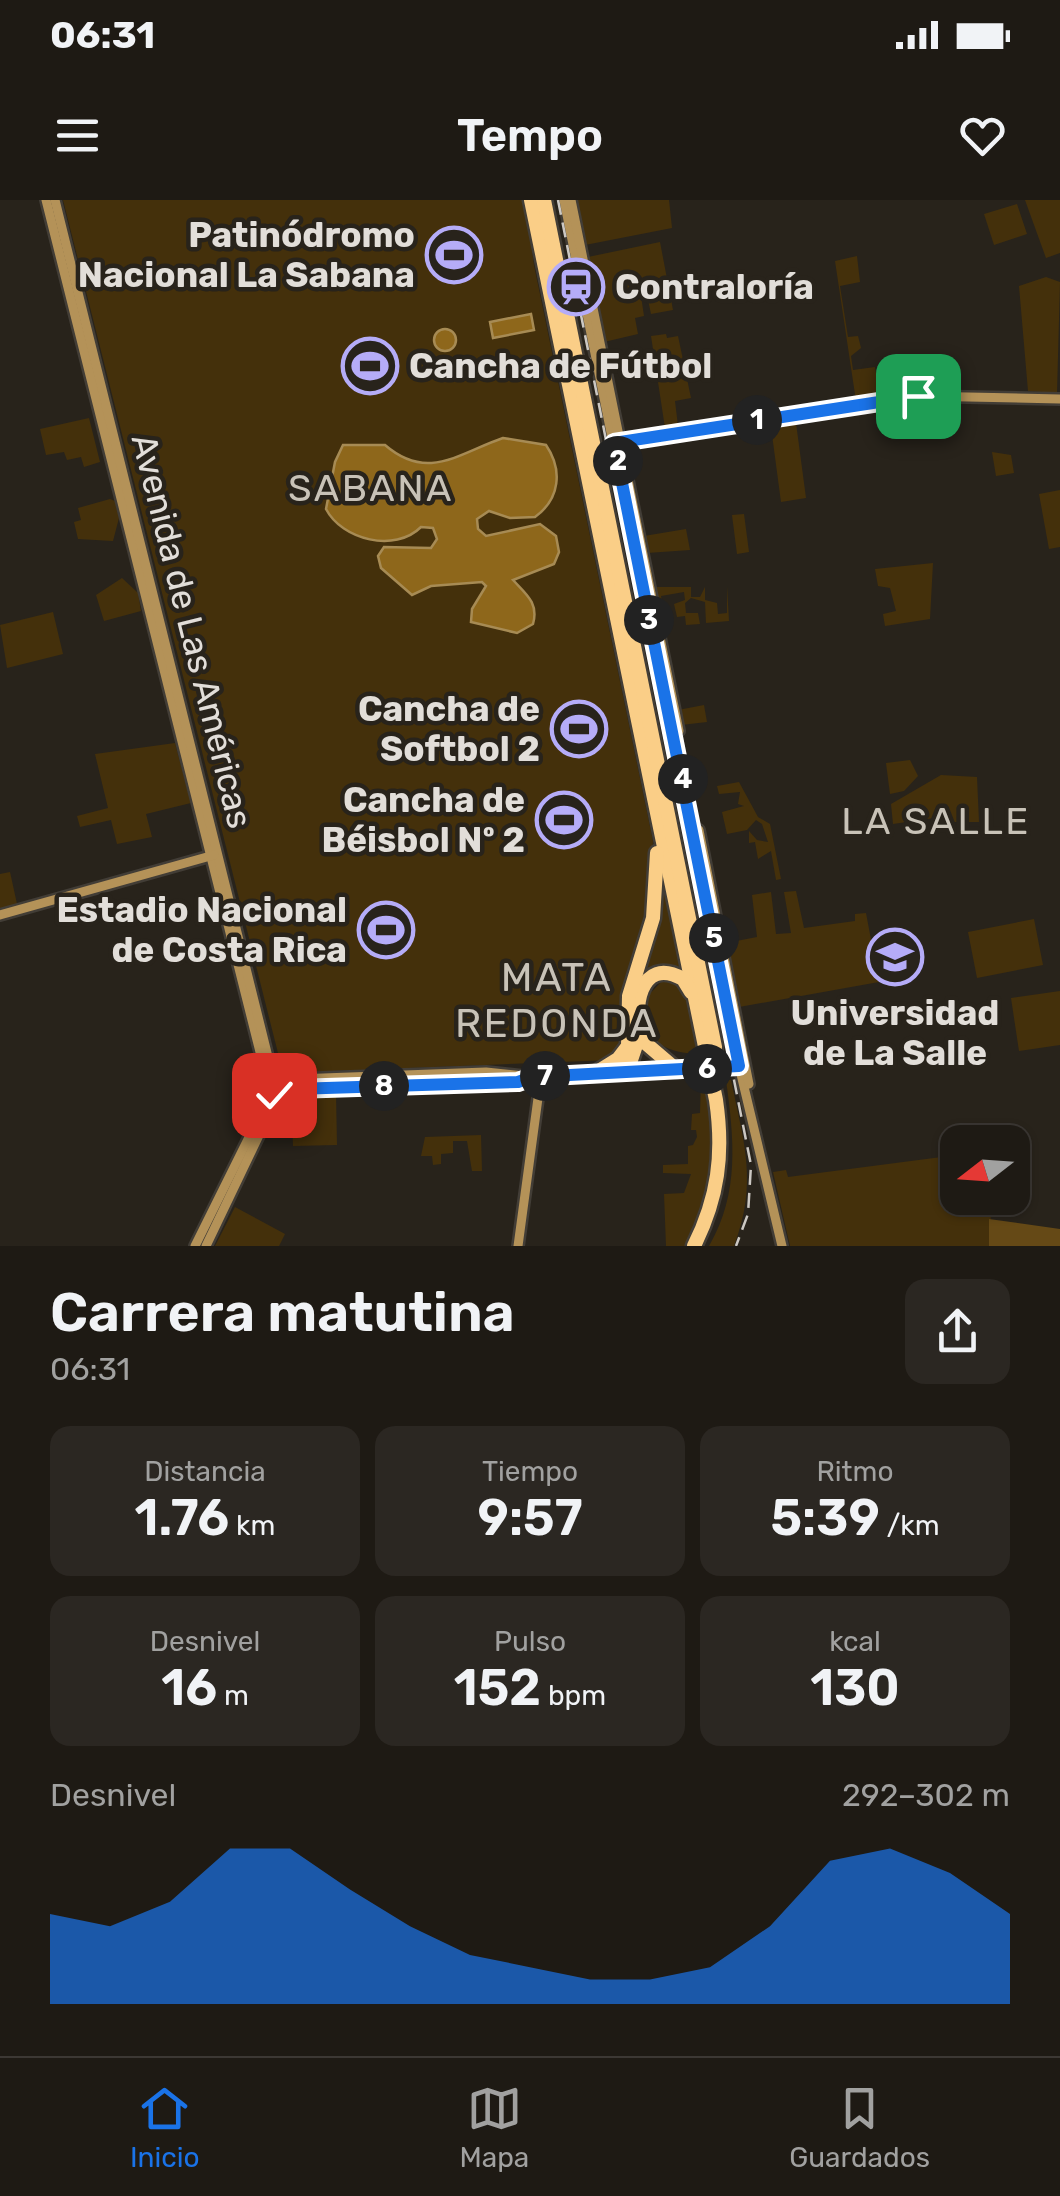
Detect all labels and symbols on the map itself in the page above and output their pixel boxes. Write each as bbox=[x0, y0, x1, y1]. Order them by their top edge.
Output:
place label: Patinódromo Nacional La Sabana bbox=[78, 214, 415, 296]
sports icon: Patinódromo Nacional La Sabana bbox=[424, 225, 484, 285]
station icon: Contraloría bbox=[546, 257, 606, 317]
place label: Contraloría bbox=[615, 266, 814, 308]
sports icon: Cancha de Fútbol bbox=[340, 336, 400, 396]
place label: Cancha de Fútbol bbox=[409, 345, 712, 387]
pin bbox=[876, 354, 961, 439]
pin: 1 bbox=[732, 395, 782, 445]
street label: Avenida de Las Américas bbox=[123, 429, 261, 833]
pin: 2 bbox=[593, 436, 643, 486]
district label: SABANA bbox=[288, 465, 454, 511]
pin: 3 bbox=[624, 595, 674, 645]
place label: Cancha de Softbol 2 bbox=[358, 688, 540, 770]
sports icon: Cancha de Softbol 2 bbox=[549, 699, 609, 759]
pin: 4 bbox=[658, 754, 708, 804]
place label: Cancha de Béisbol Nº 2 bbox=[322, 779, 525, 861]
sports icon: Cancha de Béisbol Nº 2 bbox=[534, 790, 594, 850]
district label: LA SALLE bbox=[841, 798, 1031, 844]
place label: Estadio Nacional de Costa Rica bbox=[56, 889, 347, 971]
sports icon: Estadio Nacional de Costa Rica bbox=[356, 900, 416, 960]
pin: 5 bbox=[689, 913, 739, 963]
school or university icon: Universidad de La Salle bbox=[865, 927, 925, 987]
district label: MATA REDONDA bbox=[455, 954, 659, 1047]
place label: Universidad de La Salle bbox=[791, 992, 999, 1074]
pin: 6 bbox=[682, 1044, 732, 1094]
pin: 7 bbox=[520, 1051, 570, 1101]
pin bbox=[232, 1053, 317, 1138]
pin: 8 bbox=[359, 1061, 409, 1111]
north arrow bbox=[940, 1125, 1030, 1215]

